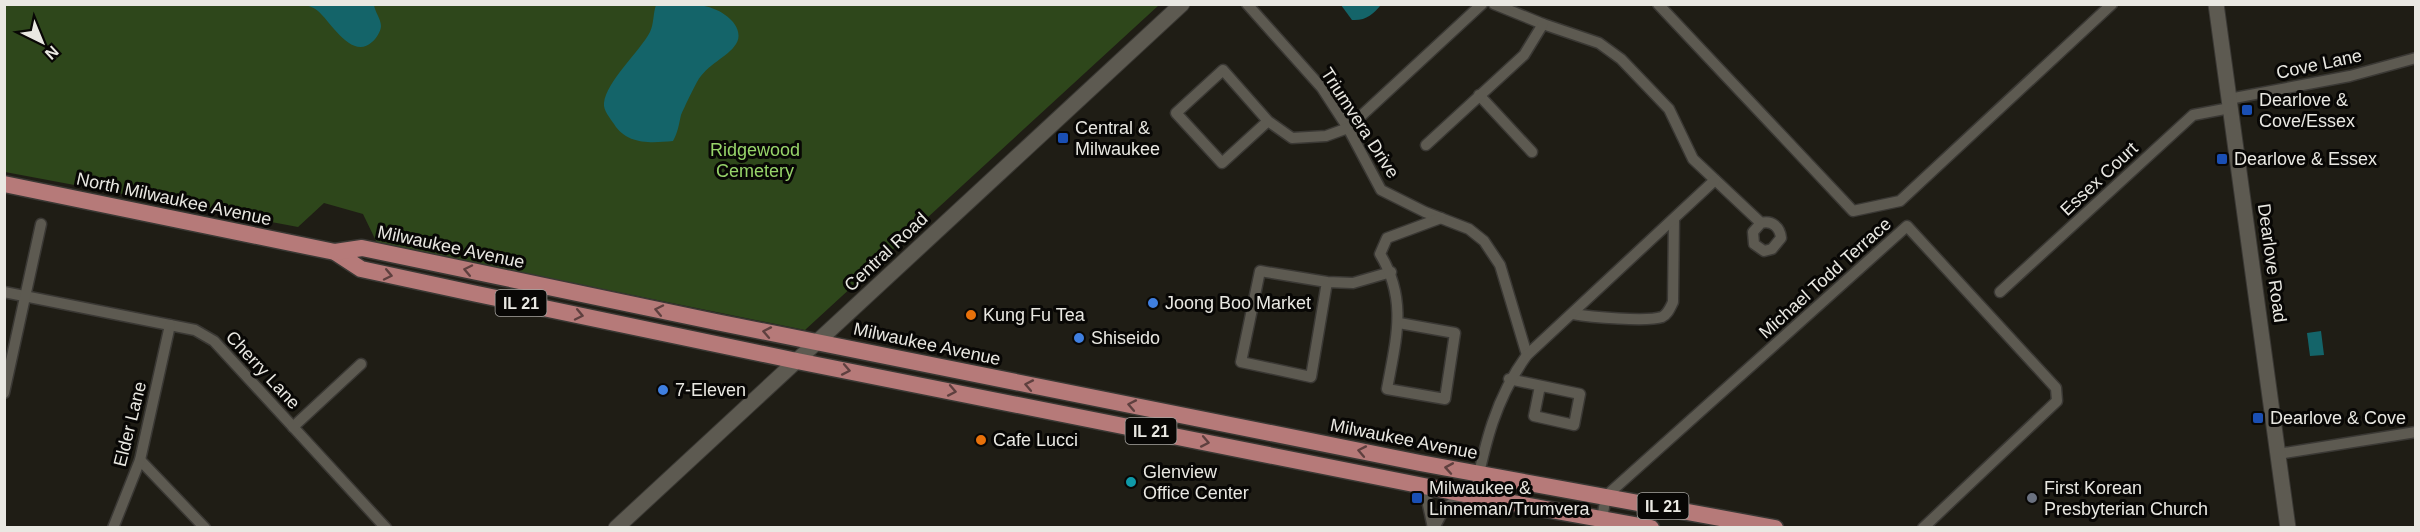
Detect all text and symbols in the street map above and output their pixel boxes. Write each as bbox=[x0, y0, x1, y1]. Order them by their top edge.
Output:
north arrow bbox=[12, 12, 72, 72]
text: N bbox=[42, 42, 62, 63]
street label: Cove Lane bbox=[2274, 45, 2364, 83]
street label: Triumvera Drive bbox=[1317, 64, 1403, 182]
place label: Dearlove & Cove/Essex bbox=[2259, 90, 2355, 131]
marker: Dearlove & Cove/Essex bbox=[2240, 103, 2254, 117]
place label: Central & Milwaukee bbox=[1075, 118, 1160, 159]
marker: Central & Milwaukee bbox=[1056, 131, 1070, 145]
street label: Essex Court bbox=[2056, 138, 2142, 220]
park label: Ridgewood Cemetery bbox=[710, 140, 800, 181]
place label: Dearlove & Essex bbox=[2234, 149, 2377, 169]
marker: Dearlove & Essex bbox=[2215, 152, 2229, 166]
street label: North Milwaukee Avenue bbox=[75, 169, 273, 229]
street label: Dearlove Road bbox=[2254, 202, 2290, 324]
street label: Central Road bbox=[840, 209, 932, 295]
street label: Michael Todd Terrace bbox=[1755, 214, 1895, 342]
street label: Milwaukee Avenue bbox=[376, 222, 526, 272]
one-way arrow bbox=[464, 264, 474, 277]
one-way arrow bbox=[383, 267, 393, 280]
road number: IL 21 bbox=[496, 290, 546, 316]
place label: Joong Boo Market bbox=[1165, 293, 1311, 313]
marker: Joong Boo Market bbox=[1146, 296, 1160, 310]
one-way arrow bbox=[654, 304, 664, 317]
place label: Kung Fu Tea bbox=[983, 305, 1086, 325]
one-way arrow bbox=[574, 308, 584, 321]
marker: Kung Fu Tea bbox=[964, 308, 978, 322]
street label: Milwaukee Avenue bbox=[852, 319, 1002, 369]
one-way arrow bbox=[762, 326, 772, 339]
street label: Cherry Lane bbox=[222, 327, 304, 413]
place label: Shiseido bbox=[1091, 328, 1160, 348]
marker: Shiseido bbox=[1072, 331, 1086, 345]
one-way arrow bbox=[840, 363, 850, 376]
street label: Elder Lane bbox=[110, 379, 150, 469]
one-way arrow bbox=[1025, 379, 1035, 392]
place label: 7-Eleven bbox=[675, 380, 746, 400]
marker: 7-Eleven bbox=[656, 383, 670, 397]
one-way arrow bbox=[947, 384, 957, 397]
one-way arrow bbox=[1128, 400, 1138, 413]
place label: Dearlove & Cove bbox=[2270, 408, 2406, 428]
marker: Dearlove & Cove bbox=[2251, 411, 2265, 425]
street label: Milwaukee Avenue bbox=[1329, 415, 1479, 463]
road number: IL 21 bbox=[1126, 418, 1176, 444]
place label: Cafe Lucci bbox=[993, 430, 1078, 450]
marker: Cafe Lucci bbox=[974, 433, 988, 447]
one-way arrow bbox=[1200, 435, 1210, 448]
one-way arrow bbox=[1358, 445, 1368, 458]
place label: Glenview Office Center bbox=[1143, 462, 1249, 503]
one-way arrow bbox=[1445, 462, 1454, 474]
marker: Glenview Office Center bbox=[1124, 475, 1138, 489]
place label: Milwaukee & Linneman/Trumvera bbox=[1429, 478, 1590, 519]
place label: First Korean Presbyterian Church bbox=[2044, 478, 2208, 519]
marker: Milwaukee & Linneman/Trumvera bbox=[1410, 491, 1424, 505]
marker: First Korean Presbyterian Church bbox=[2025, 491, 2039, 505]
road number: IL 21 bbox=[1638, 493, 1688, 519]

